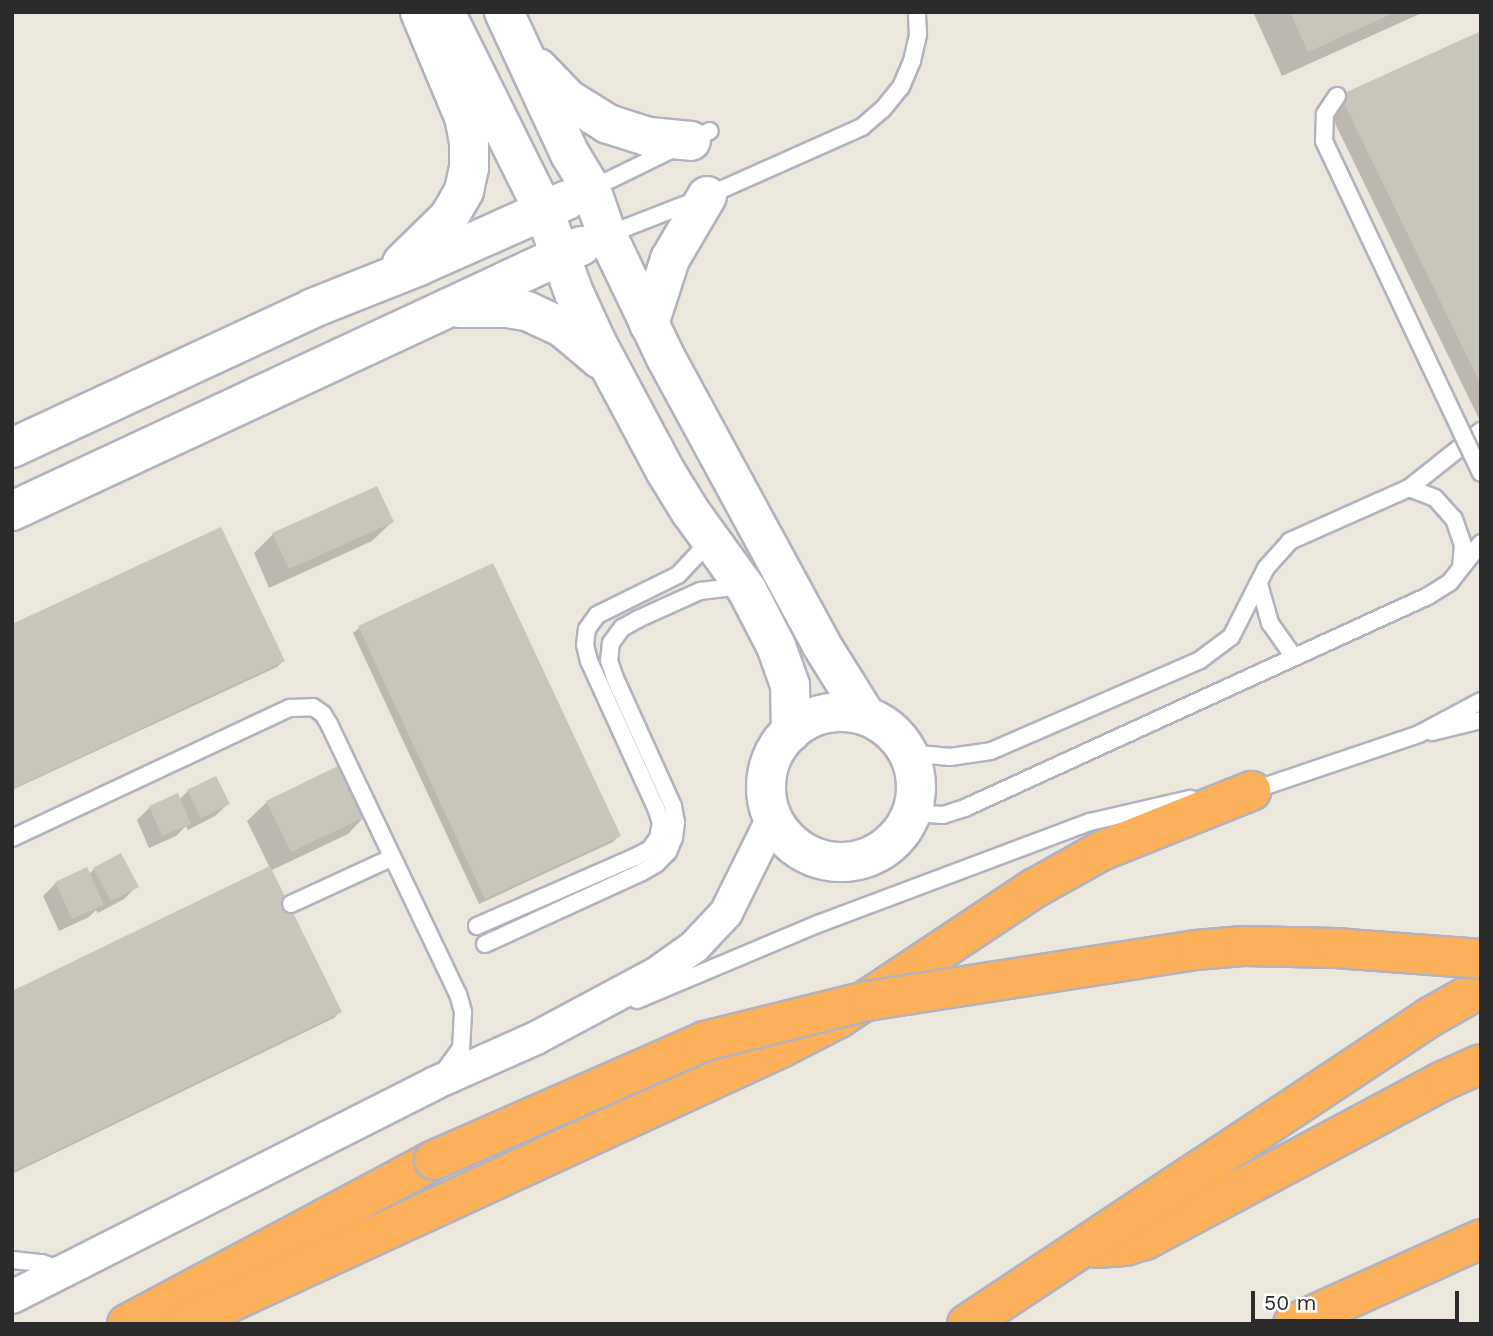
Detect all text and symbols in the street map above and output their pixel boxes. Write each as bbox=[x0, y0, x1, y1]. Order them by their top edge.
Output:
scale bar bbox=[1255, 1276, 1463, 1320]
text: 50 m bbox=[1264, 1290, 1316, 1315]

